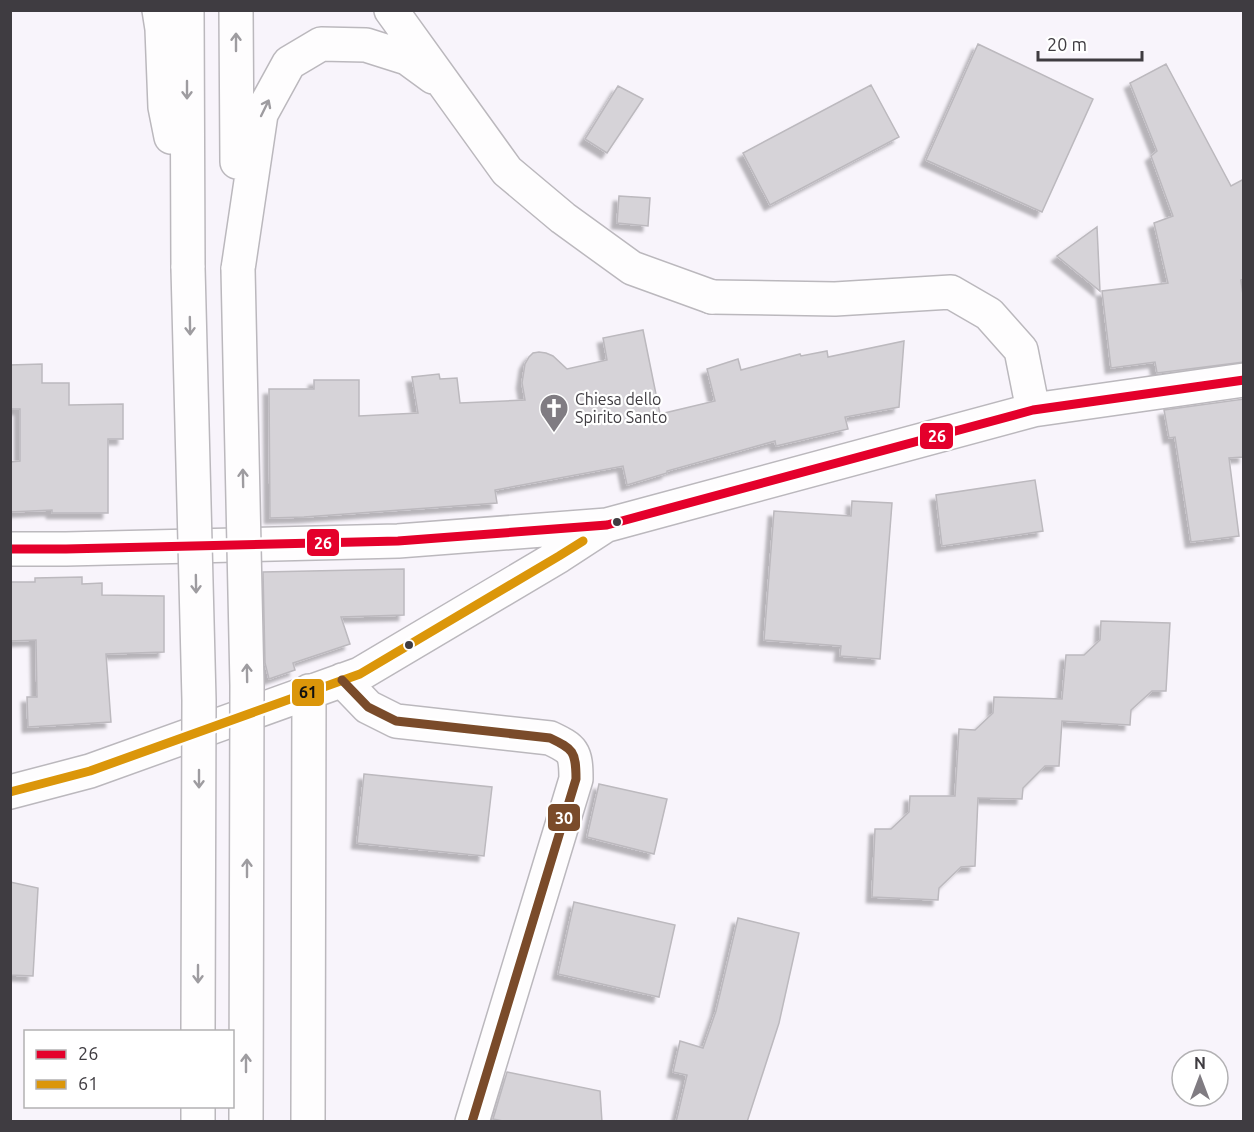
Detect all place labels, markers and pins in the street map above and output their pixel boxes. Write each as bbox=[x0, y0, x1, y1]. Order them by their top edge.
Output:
place label: Chiesa dello Spirito Santo bbox=[575, 390, 667, 426]
church icon: Chiesa dello Spirito Santo bbox=[538, 392, 570, 434]
unlabelled marker bbox=[611, 516, 623, 528]
unlabelled marker bbox=[403, 639, 415, 651]

